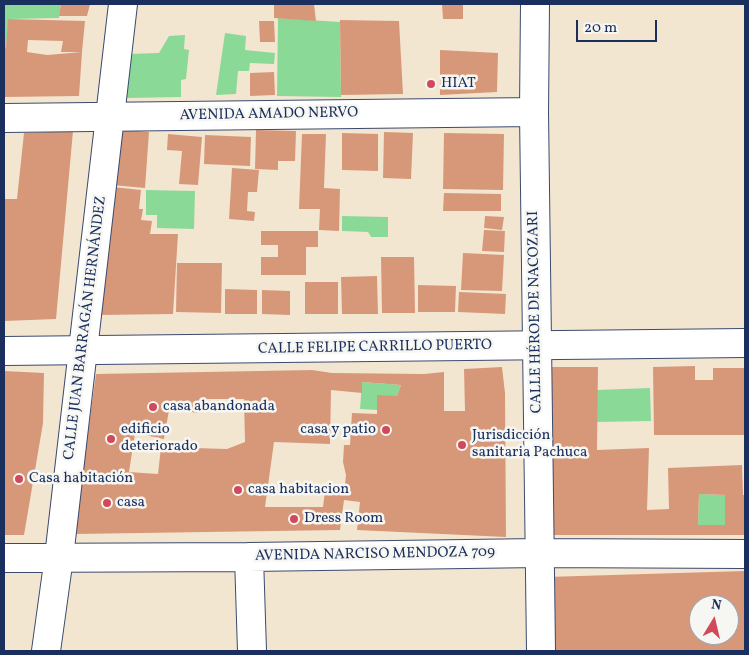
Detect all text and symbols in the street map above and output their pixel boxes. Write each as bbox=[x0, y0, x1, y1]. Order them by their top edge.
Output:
scale bar bbox=[579, 10, 660, 42]
text: 20 m bbox=[584, 18, 617, 39]
place label: HIAT bbox=[441, 75, 476, 93]
marker: HIAT bbox=[425, 78, 437, 90]
street label: AVENIDA AMADO NERVO bbox=[180, 104, 358, 126]
street label: CALLE JUAN BARRAGÁN HERNÁNDEZ bbox=[61, 195, 111, 461]
street label: CALLE HÉROE DE NACOZARI bbox=[525, 211, 547, 413]
street label: CALLE FELIPE CARRILLO PUERTO bbox=[258, 337, 492, 359]
place label: casa abandonada bbox=[163, 398, 275, 416]
marker: casa abandonada bbox=[147, 401, 159, 413]
place label: edificio deteriorado bbox=[121, 421, 198, 456]
place label: casa y patio bbox=[300, 421, 376, 439]
marker: casa y patio bbox=[380, 424, 392, 436]
place label: Jurisdicción sanitaria Pachuca bbox=[472, 427, 587, 462]
marker: edificio deteriorado bbox=[105, 433, 117, 445]
marker: Jurisdicción sanitaria Pachuca bbox=[456, 439, 468, 451]
place label: Casa habitación bbox=[29, 470, 133, 488]
marker: Casa habitación bbox=[13, 473, 25, 485]
place label: casa habitacion bbox=[248, 481, 349, 499]
marker: casa habitacion bbox=[232, 484, 244, 496]
place label: casa bbox=[117, 494, 145, 512]
marker: casa bbox=[101, 497, 113, 509]
place label: Dress Room bbox=[304, 510, 383, 528]
marker: Dress Room bbox=[288, 513, 300, 525]
street label: AVENIDA NARCISO MENDOZA 709 bbox=[255, 544, 495, 566]
north arrow bbox=[689, 595, 739, 645]
text: N bbox=[710, 595, 723, 616]

